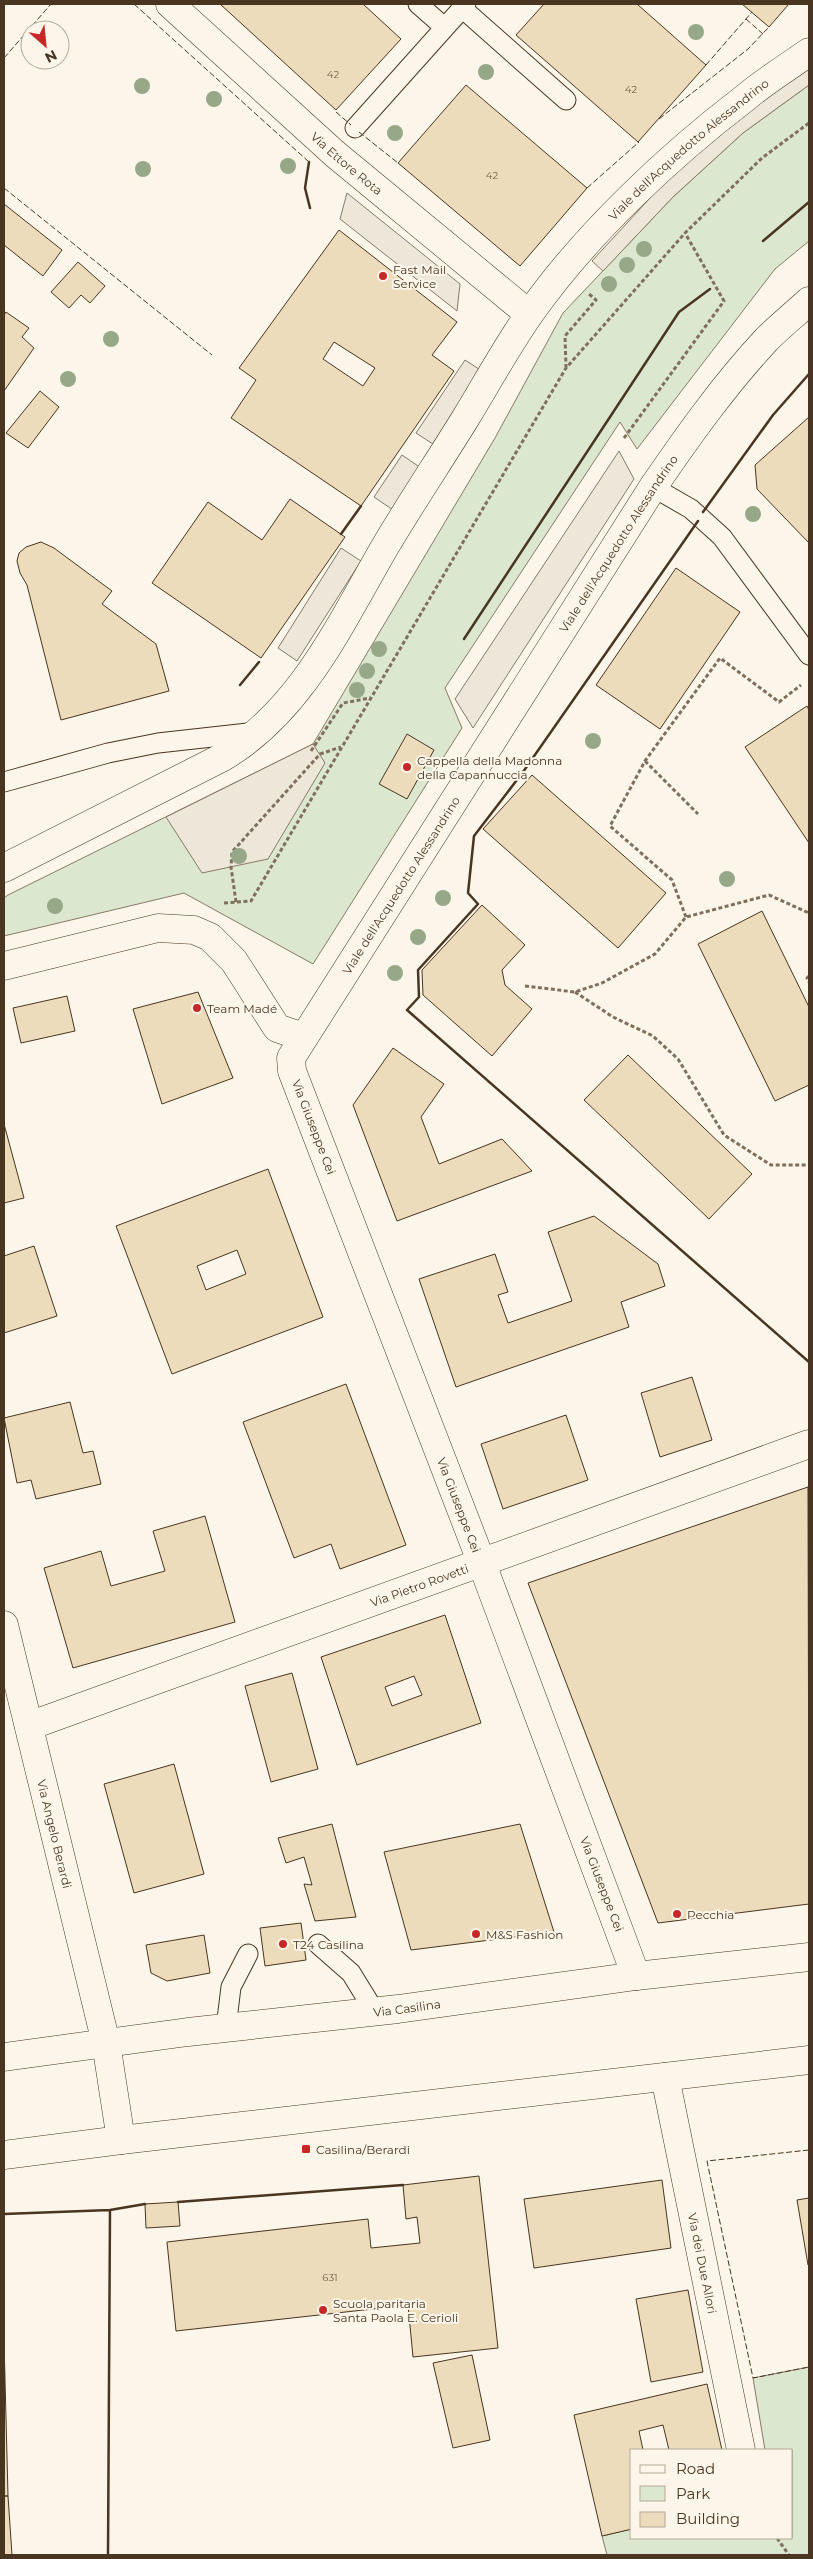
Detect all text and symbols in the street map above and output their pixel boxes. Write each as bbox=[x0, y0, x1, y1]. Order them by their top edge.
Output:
north arrow bbox=[20, 20, 70, 70]
text: N bbox=[42, 46, 60, 67]
house number: 42 bbox=[327, 68, 339, 81]
street label: Viale dell'Acquedotto Alessandrino bbox=[605, 75, 771, 223]
house number: 42 bbox=[625, 83, 637, 96]
street label: Via Ettore Rota bbox=[308, 128, 386, 198]
house number: 42 bbox=[486, 169, 498, 182]
place label: Fast Mail Service bbox=[393, 262, 446, 291]
marker: Fast Mail Service bbox=[377, 270, 389, 282]
street label: Viale dell'Acquedotto Alessandrino bbox=[555, 452, 681, 635]
place label: Cappella della Madonna della Capannuccia bbox=[417, 753, 562, 782]
marker: Cappella della Madonna della Capannuccia bbox=[401, 761, 413, 773]
street label: Viale dell'Acquedotto Alessandrino bbox=[339, 793, 463, 977]
place label: Team Madé bbox=[207, 1001, 277, 1016]
marker: Team Madé bbox=[191, 1002, 203, 1014]
street label: Via Giuseppe Cei bbox=[289, 1077, 339, 1177]
street label: Via Giuseppe Cei bbox=[434, 1455, 484, 1555]
street label: Via Pietro Rovetti bbox=[368, 1560, 470, 1610]
street label: Via Angelo Berardi bbox=[34, 1778, 75, 1890]
street label: Via Giuseppe Cei bbox=[577, 1834, 627, 1934]
place label: Pecchia bbox=[687, 1907, 734, 1922]
marker: Pecchia bbox=[671, 1908, 683, 1920]
place label: M&S Fashion bbox=[486, 1927, 563, 1942]
marker: M&S Fashion bbox=[470, 1928, 482, 1940]
place label: T24 Casilina bbox=[293, 1937, 364, 1952]
marker: T24 Casilina bbox=[277, 1938, 289, 1950]
street label: Via Casilina bbox=[372, 1996, 442, 2019]
place label: Casilina/Berardi bbox=[316, 2142, 410, 2157]
marker: Casilina/Berardi bbox=[300, 2143, 312, 2155]
street label: Via dei Due Allori bbox=[685, 2211, 721, 2315]
house number: 631 bbox=[322, 2271, 338, 2284]
place label: Scuola paritaria Santa Paola E. Cerioli bbox=[333, 2296, 458, 2325]
marker: Scuola paritaria Santa Paola E. Cerioli bbox=[317, 2304, 329, 2316]
legend bbox=[630, 2449, 793, 2539]
text: Road bbox=[676, 2459, 715, 2478]
text: Park bbox=[676, 2484, 710, 2503]
text: Building bbox=[676, 2509, 740, 2528]

